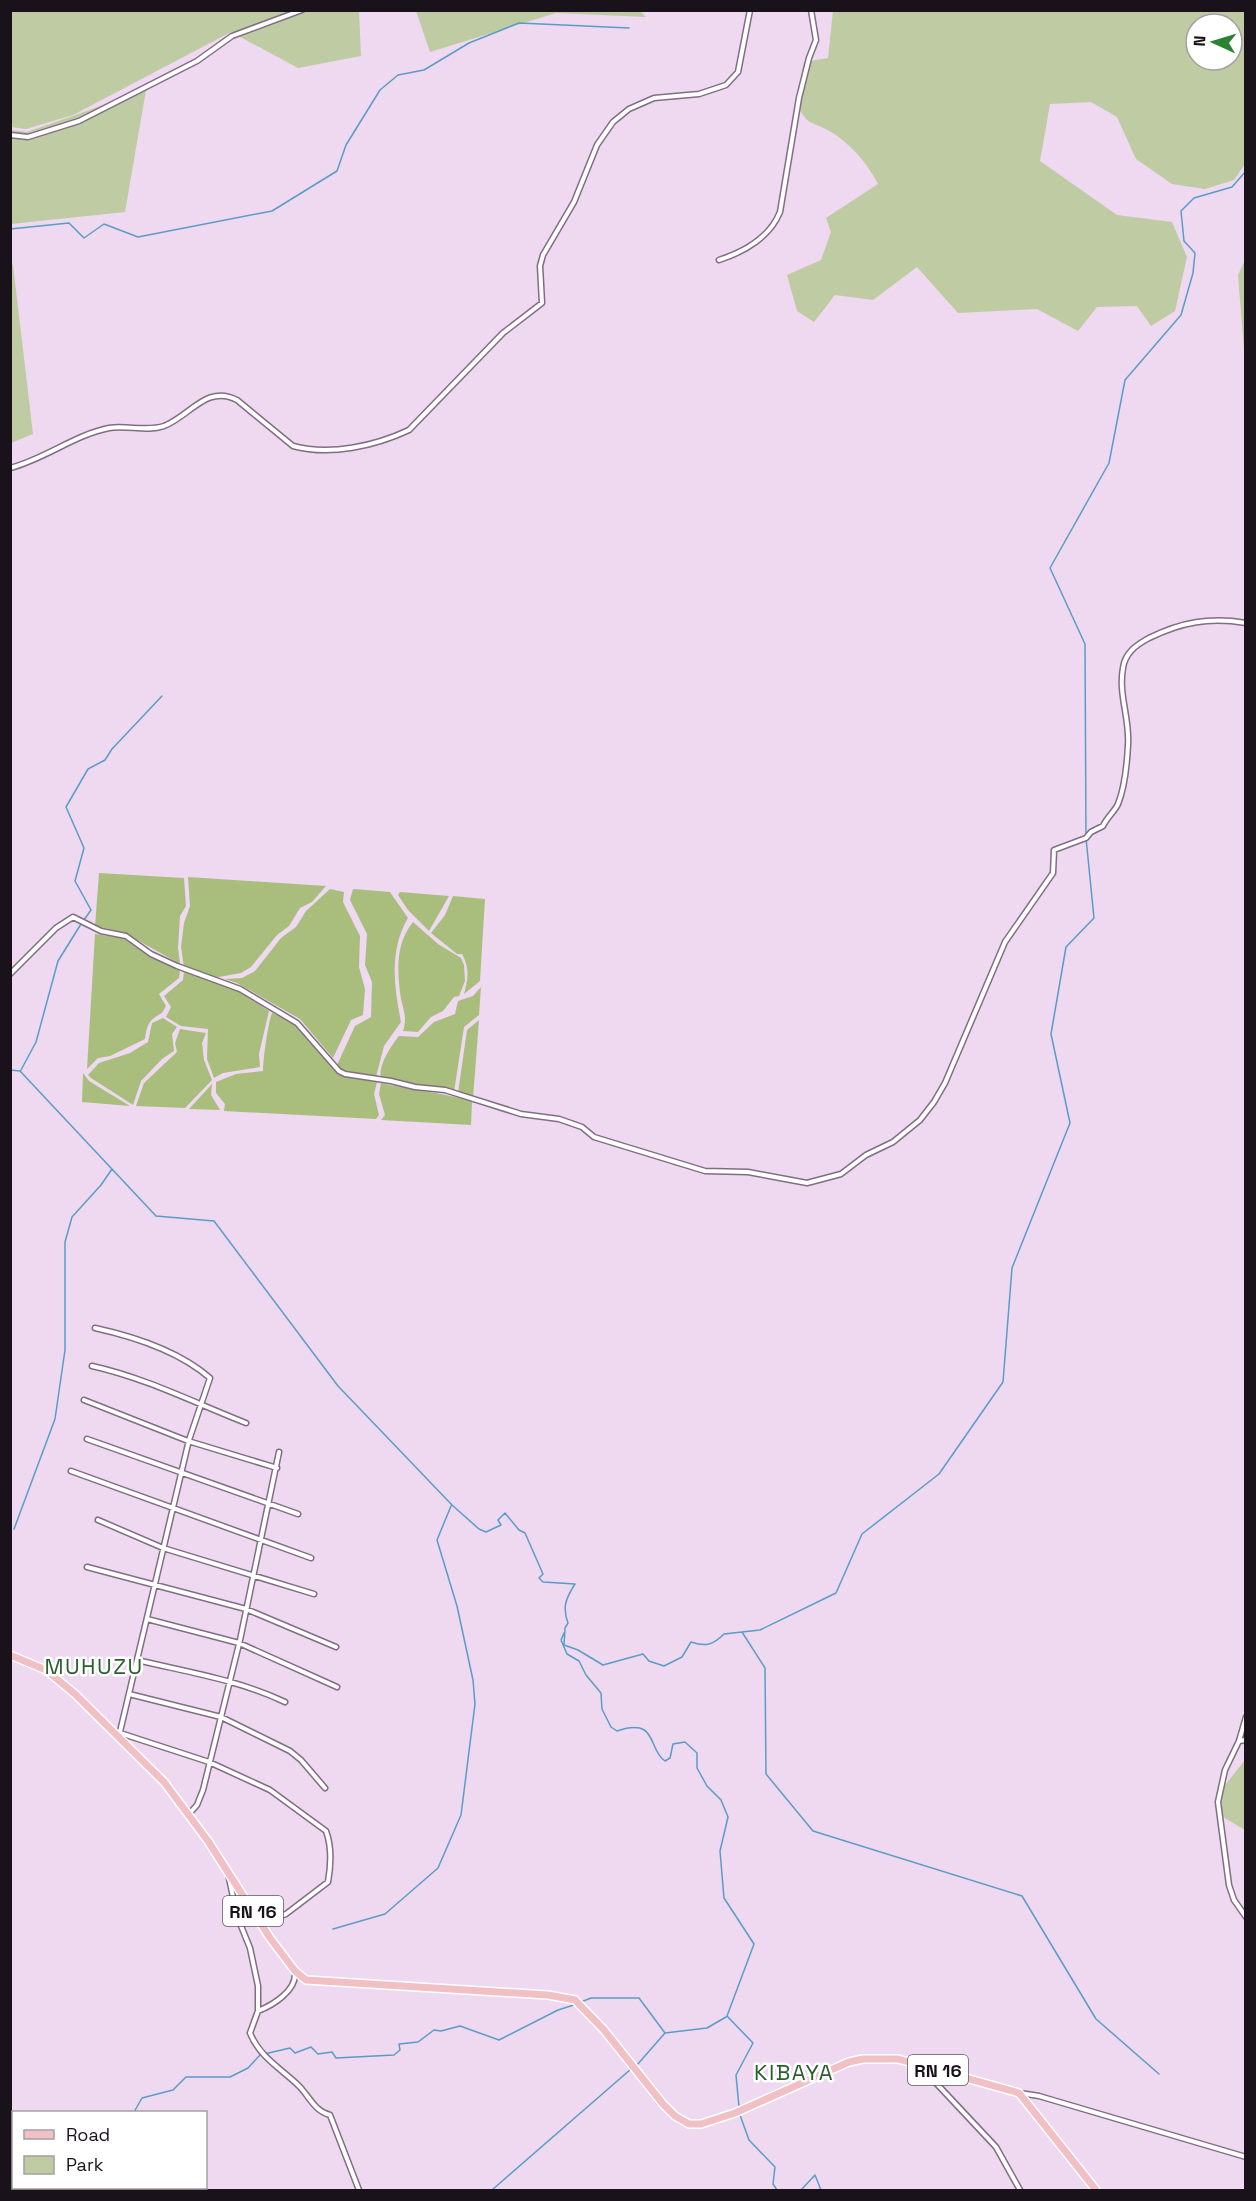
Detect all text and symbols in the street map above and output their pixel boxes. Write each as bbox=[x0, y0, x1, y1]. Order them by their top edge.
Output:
north arrow bbox=[1184, 12, 1244, 72]
text: N bbox=[1189, 35, 1210, 47]
district label: MUHUZU bbox=[44, 1652, 144, 1680]
road number: RN 16 bbox=[223, 1896, 283, 1926]
road number: RN 16 bbox=[908, 2055, 968, 2085]
district label: KIBAYA bbox=[754, 2058, 834, 2086]
legend bbox=[12, 2111, 207, 2189]
text: Road bbox=[66, 2123, 110, 2146]
text: Park bbox=[66, 2153, 104, 2176]

